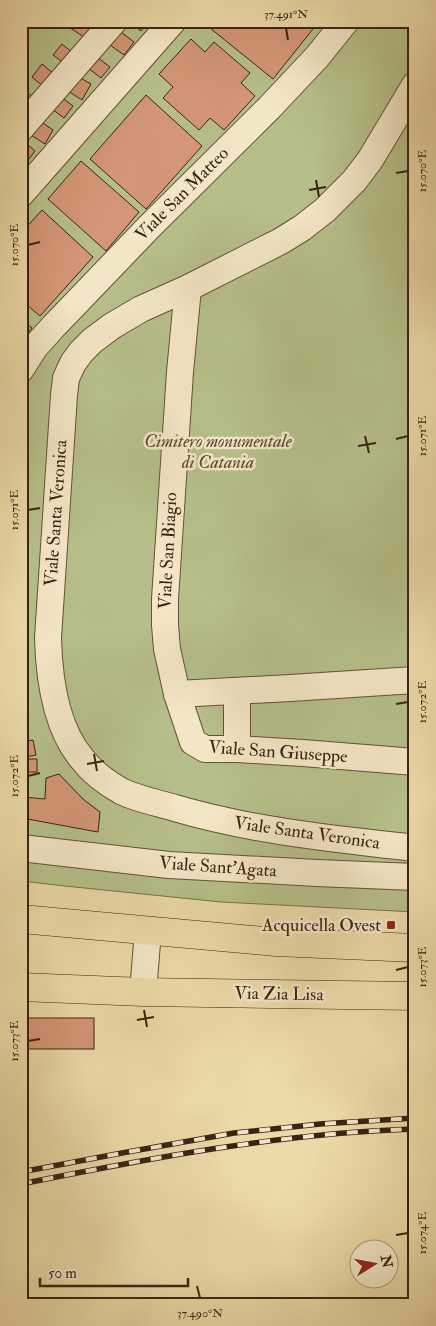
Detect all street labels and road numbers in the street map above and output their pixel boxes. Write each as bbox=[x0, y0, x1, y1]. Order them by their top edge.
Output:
street label: Viale San Matteo bbox=[130, 142, 234, 246]
street label: Viale Santa Veronica bbox=[39, 438, 73, 587]
street label: Viale San Biagio bbox=[153, 491, 183, 610]
street label: Viale San Giuseppe bbox=[207, 736, 349, 768]
street label: Viale Santa Veronica bbox=[233, 811, 382, 855]
street label: Viale Sant'Agata bbox=[158, 851, 278, 883]
street label: Via Zia Lisa bbox=[234, 982, 325, 1006]

